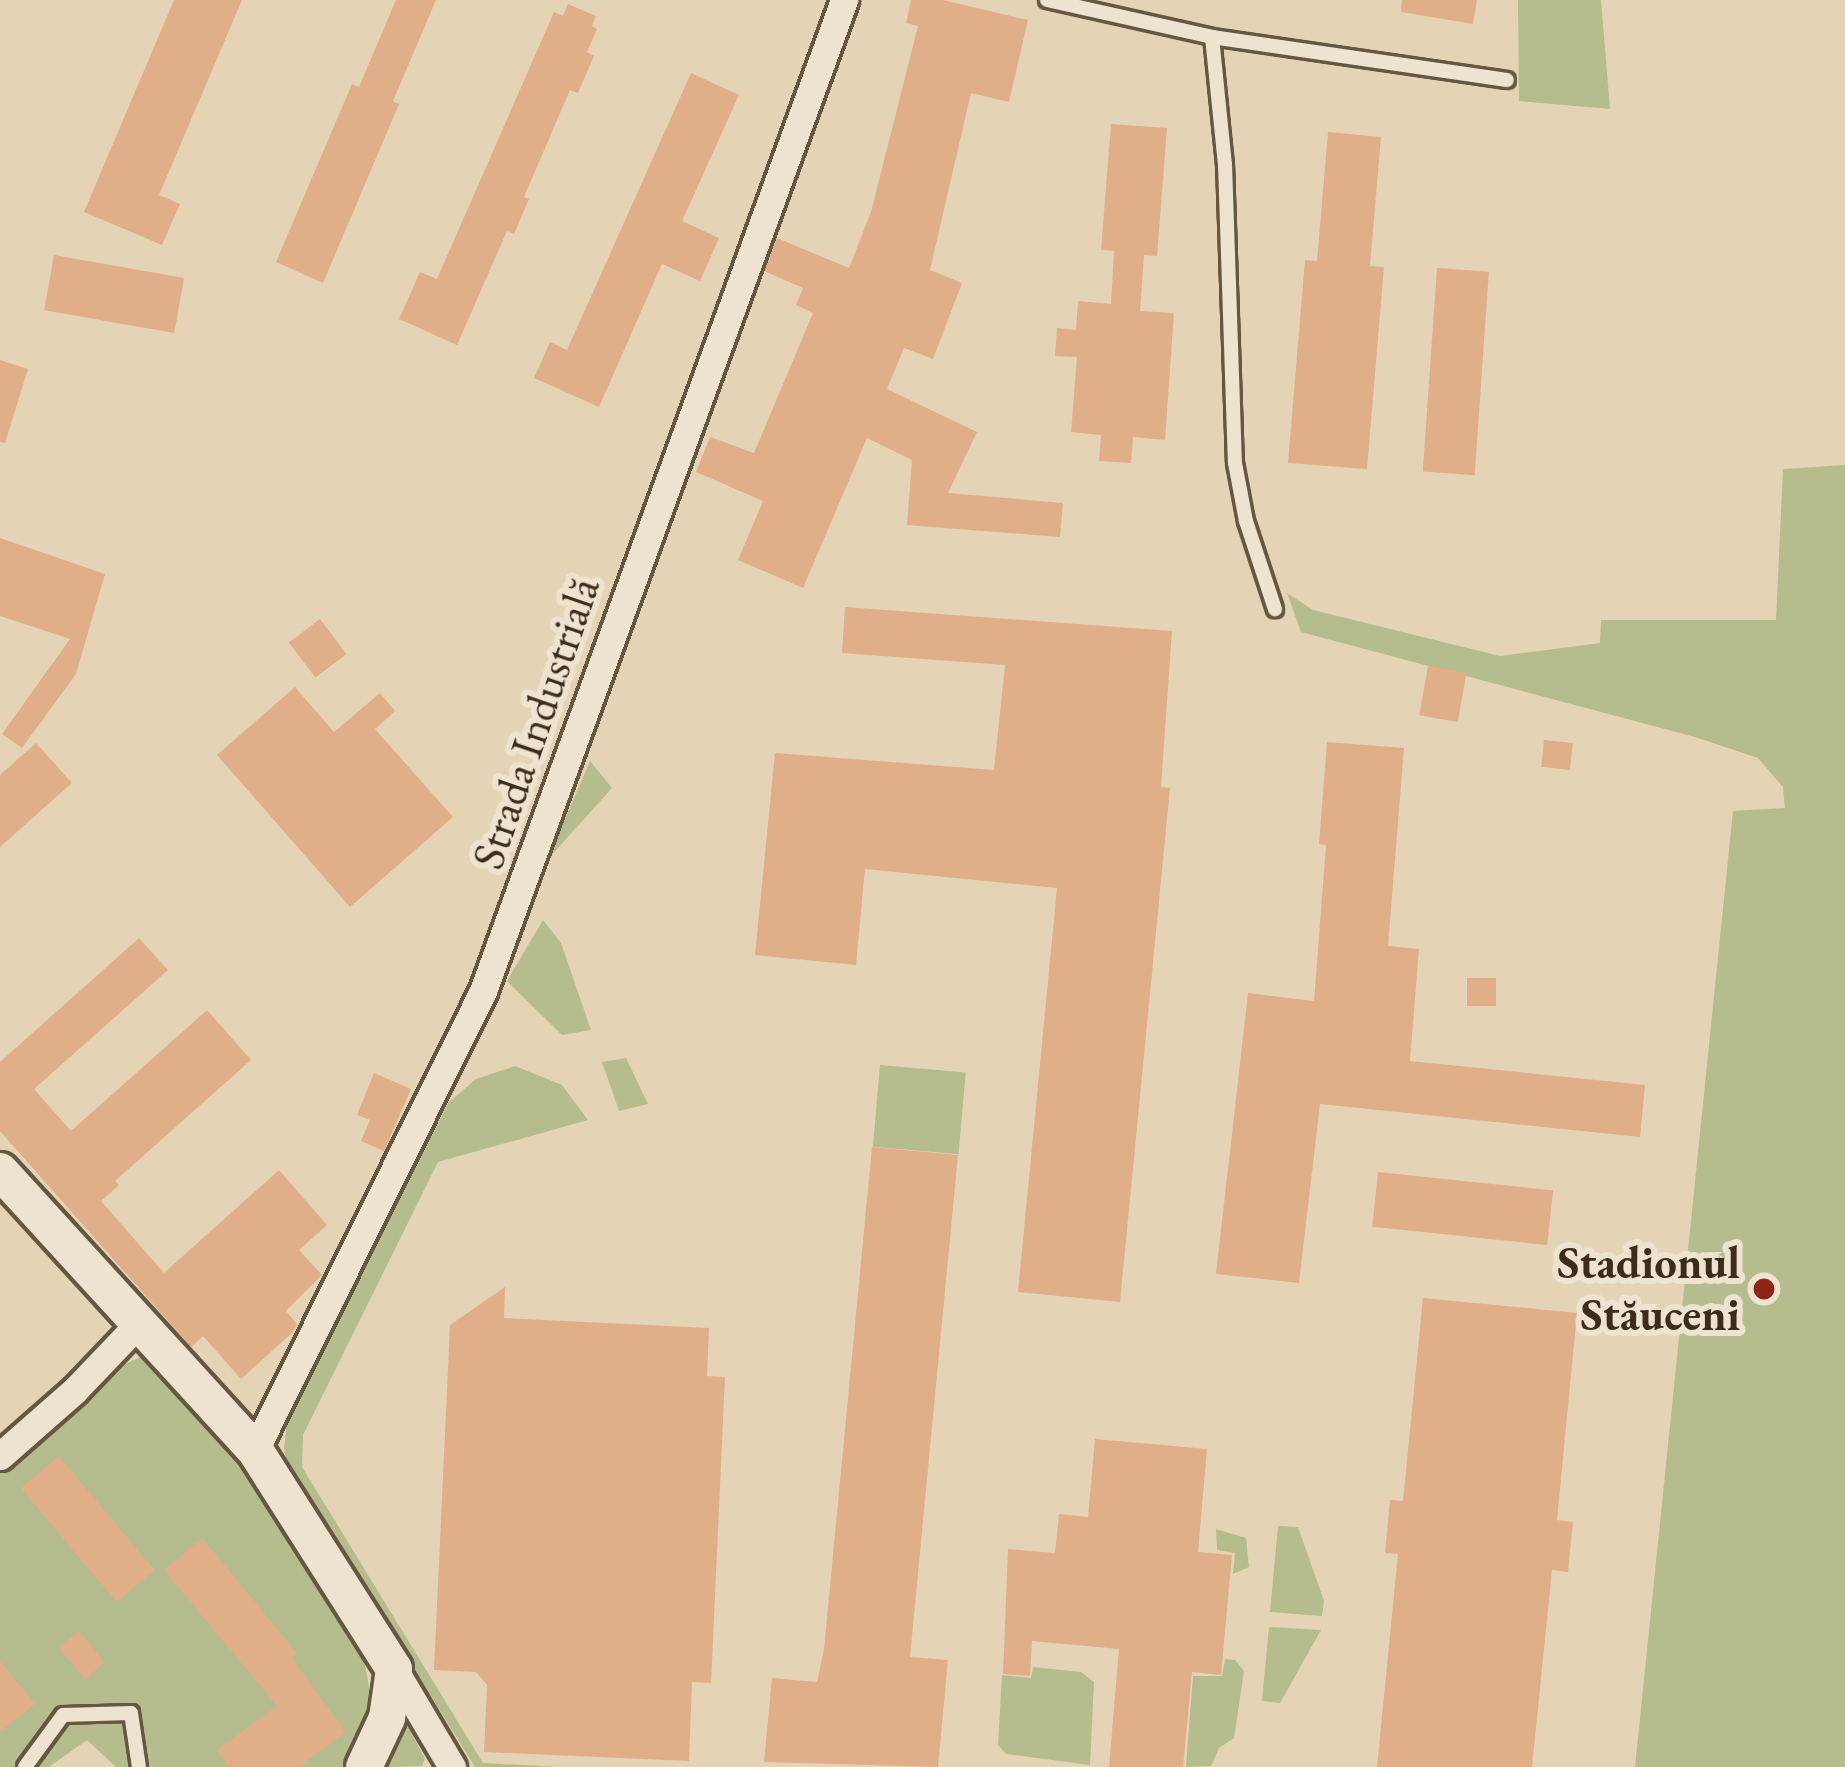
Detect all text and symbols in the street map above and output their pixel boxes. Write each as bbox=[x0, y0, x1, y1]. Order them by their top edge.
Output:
street label: Strada Industrială bbox=[461, 570, 611, 876]
place label: Stadionul Stăuceni bbox=[1557, 1236, 1740, 1342]
marker: Stadionul Stăuceni bbox=[1751, 1276, 1777, 1302]

